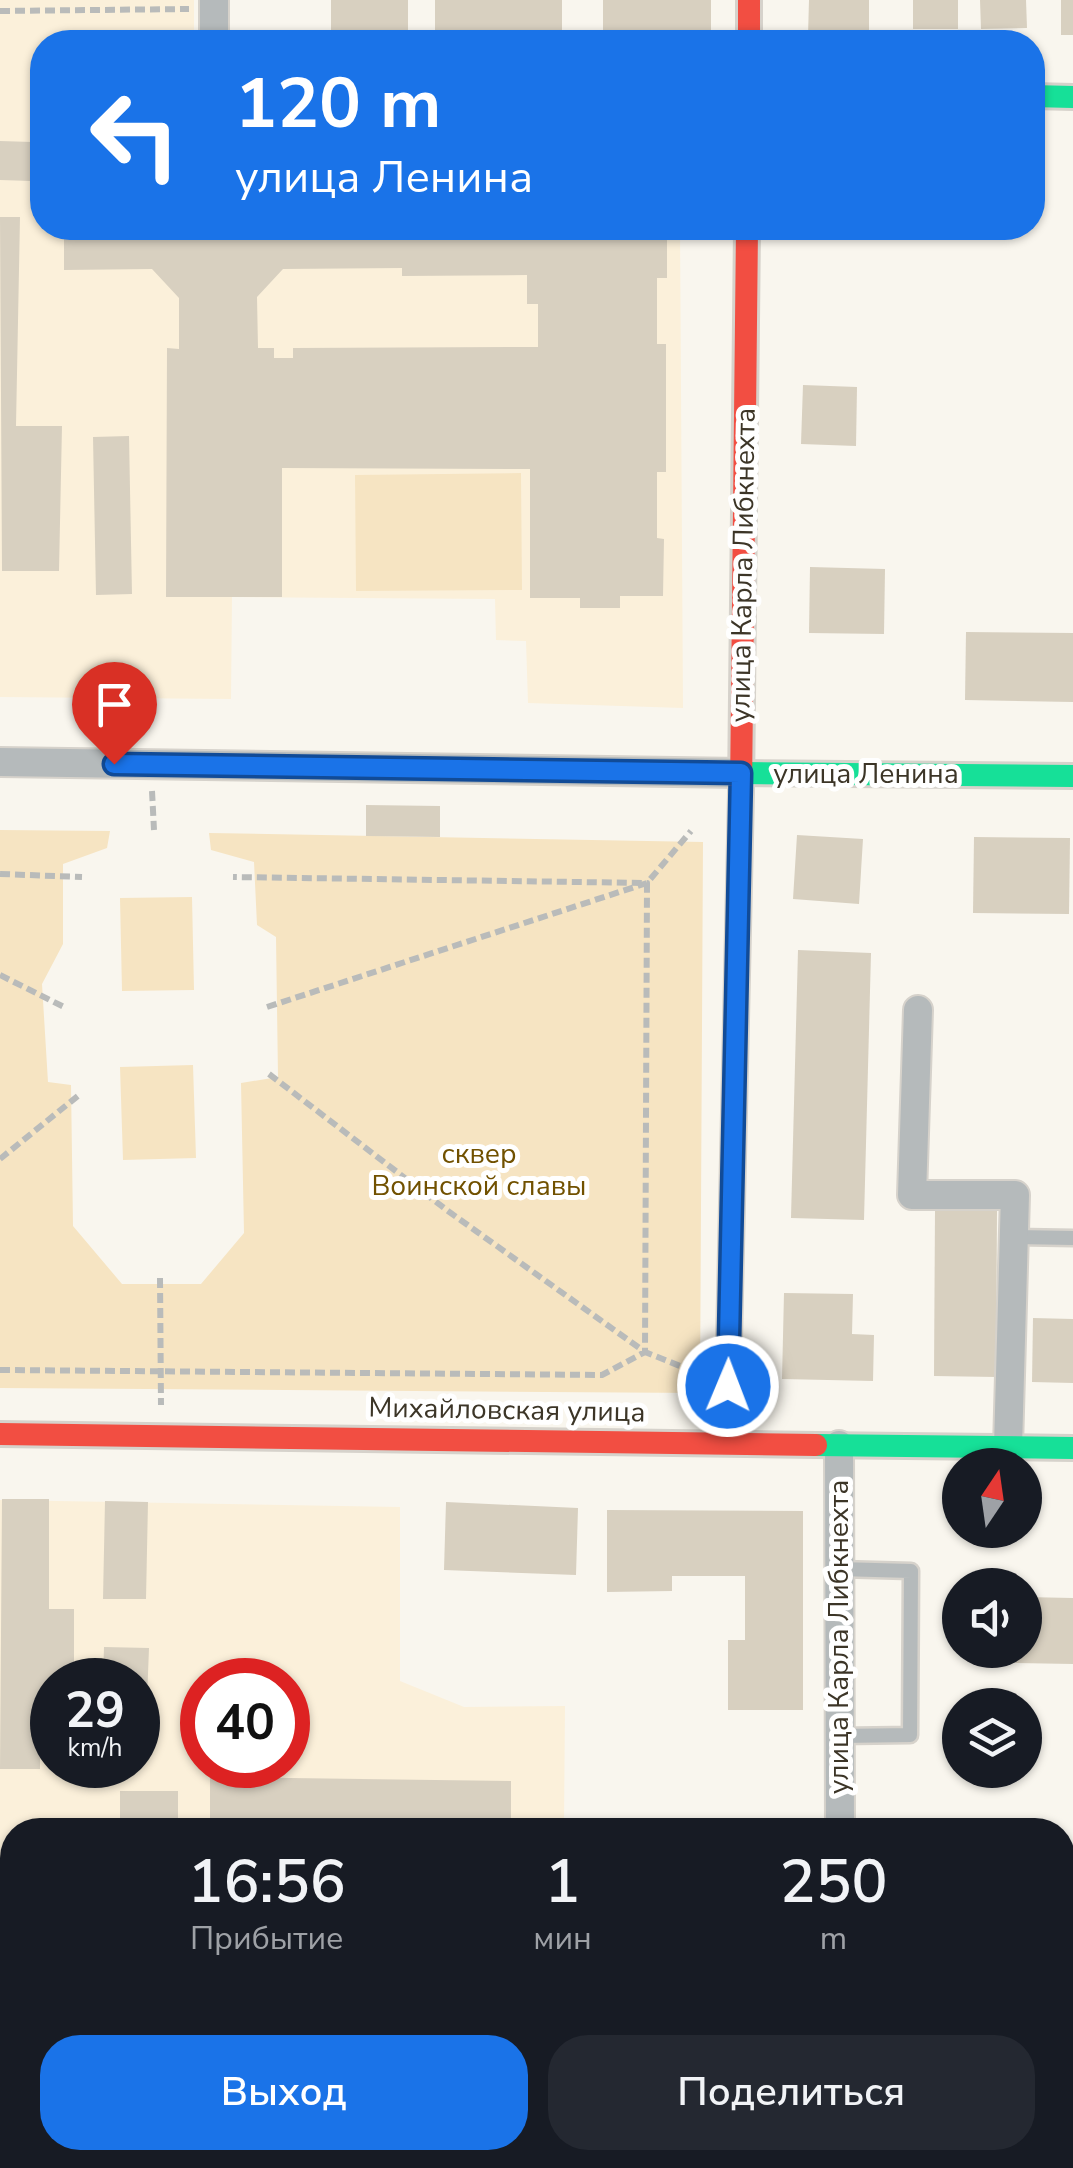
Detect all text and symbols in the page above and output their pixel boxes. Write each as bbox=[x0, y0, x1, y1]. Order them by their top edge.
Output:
text: 120 m bbox=[235, 56, 441, 152]
icon: left bbox=[70, 70, 200, 200]
text: улица Ленина bbox=[235, 147, 533, 208]
street label: улица Карла Либкнехта bbox=[721, 407, 765, 723]
pin bbox=[72, 662, 157, 765]
icon: arrive bbox=[87, 677, 142, 732]
street label: улица Ленина bbox=[773, 755, 959, 793]
park label: сквер Воинской славы bbox=[371, 1135, 587, 1205]
position arrow bbox=[676, 1334, 780, 1438]
street label: Михайловская улица bbox=[368, 1389, 646, 1431]
north arrow bbox=[942, 1448, 1042, 1548]
map controls bbox=[942, 1448, 1042, 1788]
street label: улица Карла Либкнехта bbox=[820, 1480, 858, 1794]
button: sound bbox=[942, 1568, 1042, 1668]
speed limit sign: 40 bbox=[180, 1658, 310, 1788]
text: 29 bbox=[65, 1676, 125, 1745]
button: layers bbox=[942, 1688, 1042, 1788]
text: km/h bbox=[67, 1731, 123, 1765]
text: 16:56 bbox=[188, 1841, 346, 1923]
text: 1 bbox=[545, 1841, 581, 1923]
text: 250 bbox=[779, 1841, 887, 1923]
text: Прибытие bbox=[190, 1917, 343, 1960]
text: мин bbox=[533, 1917, 592, 1960]
text: m bbox=[820, 1917, 847, 1960]
button: Выход bbox=[40, 2035, 528, 2150]
button: Поделиться bbox=[548, 2035, 1035, 2150]

